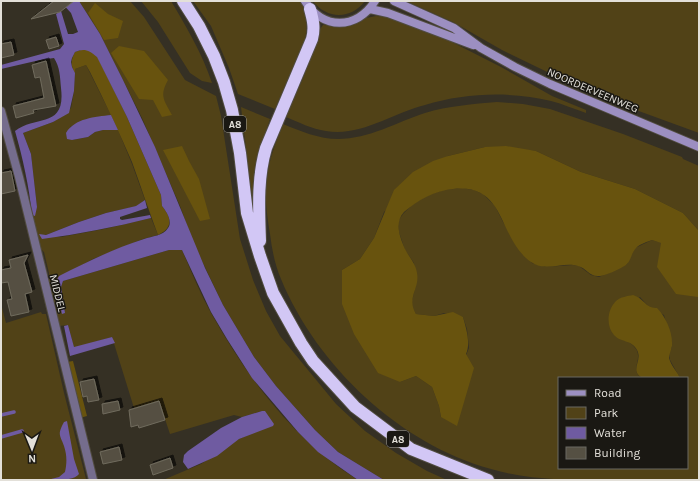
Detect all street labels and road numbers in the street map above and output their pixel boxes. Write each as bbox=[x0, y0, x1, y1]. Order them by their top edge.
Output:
street label: NOORDERVEENWEG bbox=[545, 65, 640, 116]
road number: A8 bbox=[224, 116, 246, 132]
street label: MIDDEL bbox=[47, 273, 69, 314]
road number: A8 bbox=[387, 431, 409, 447]

